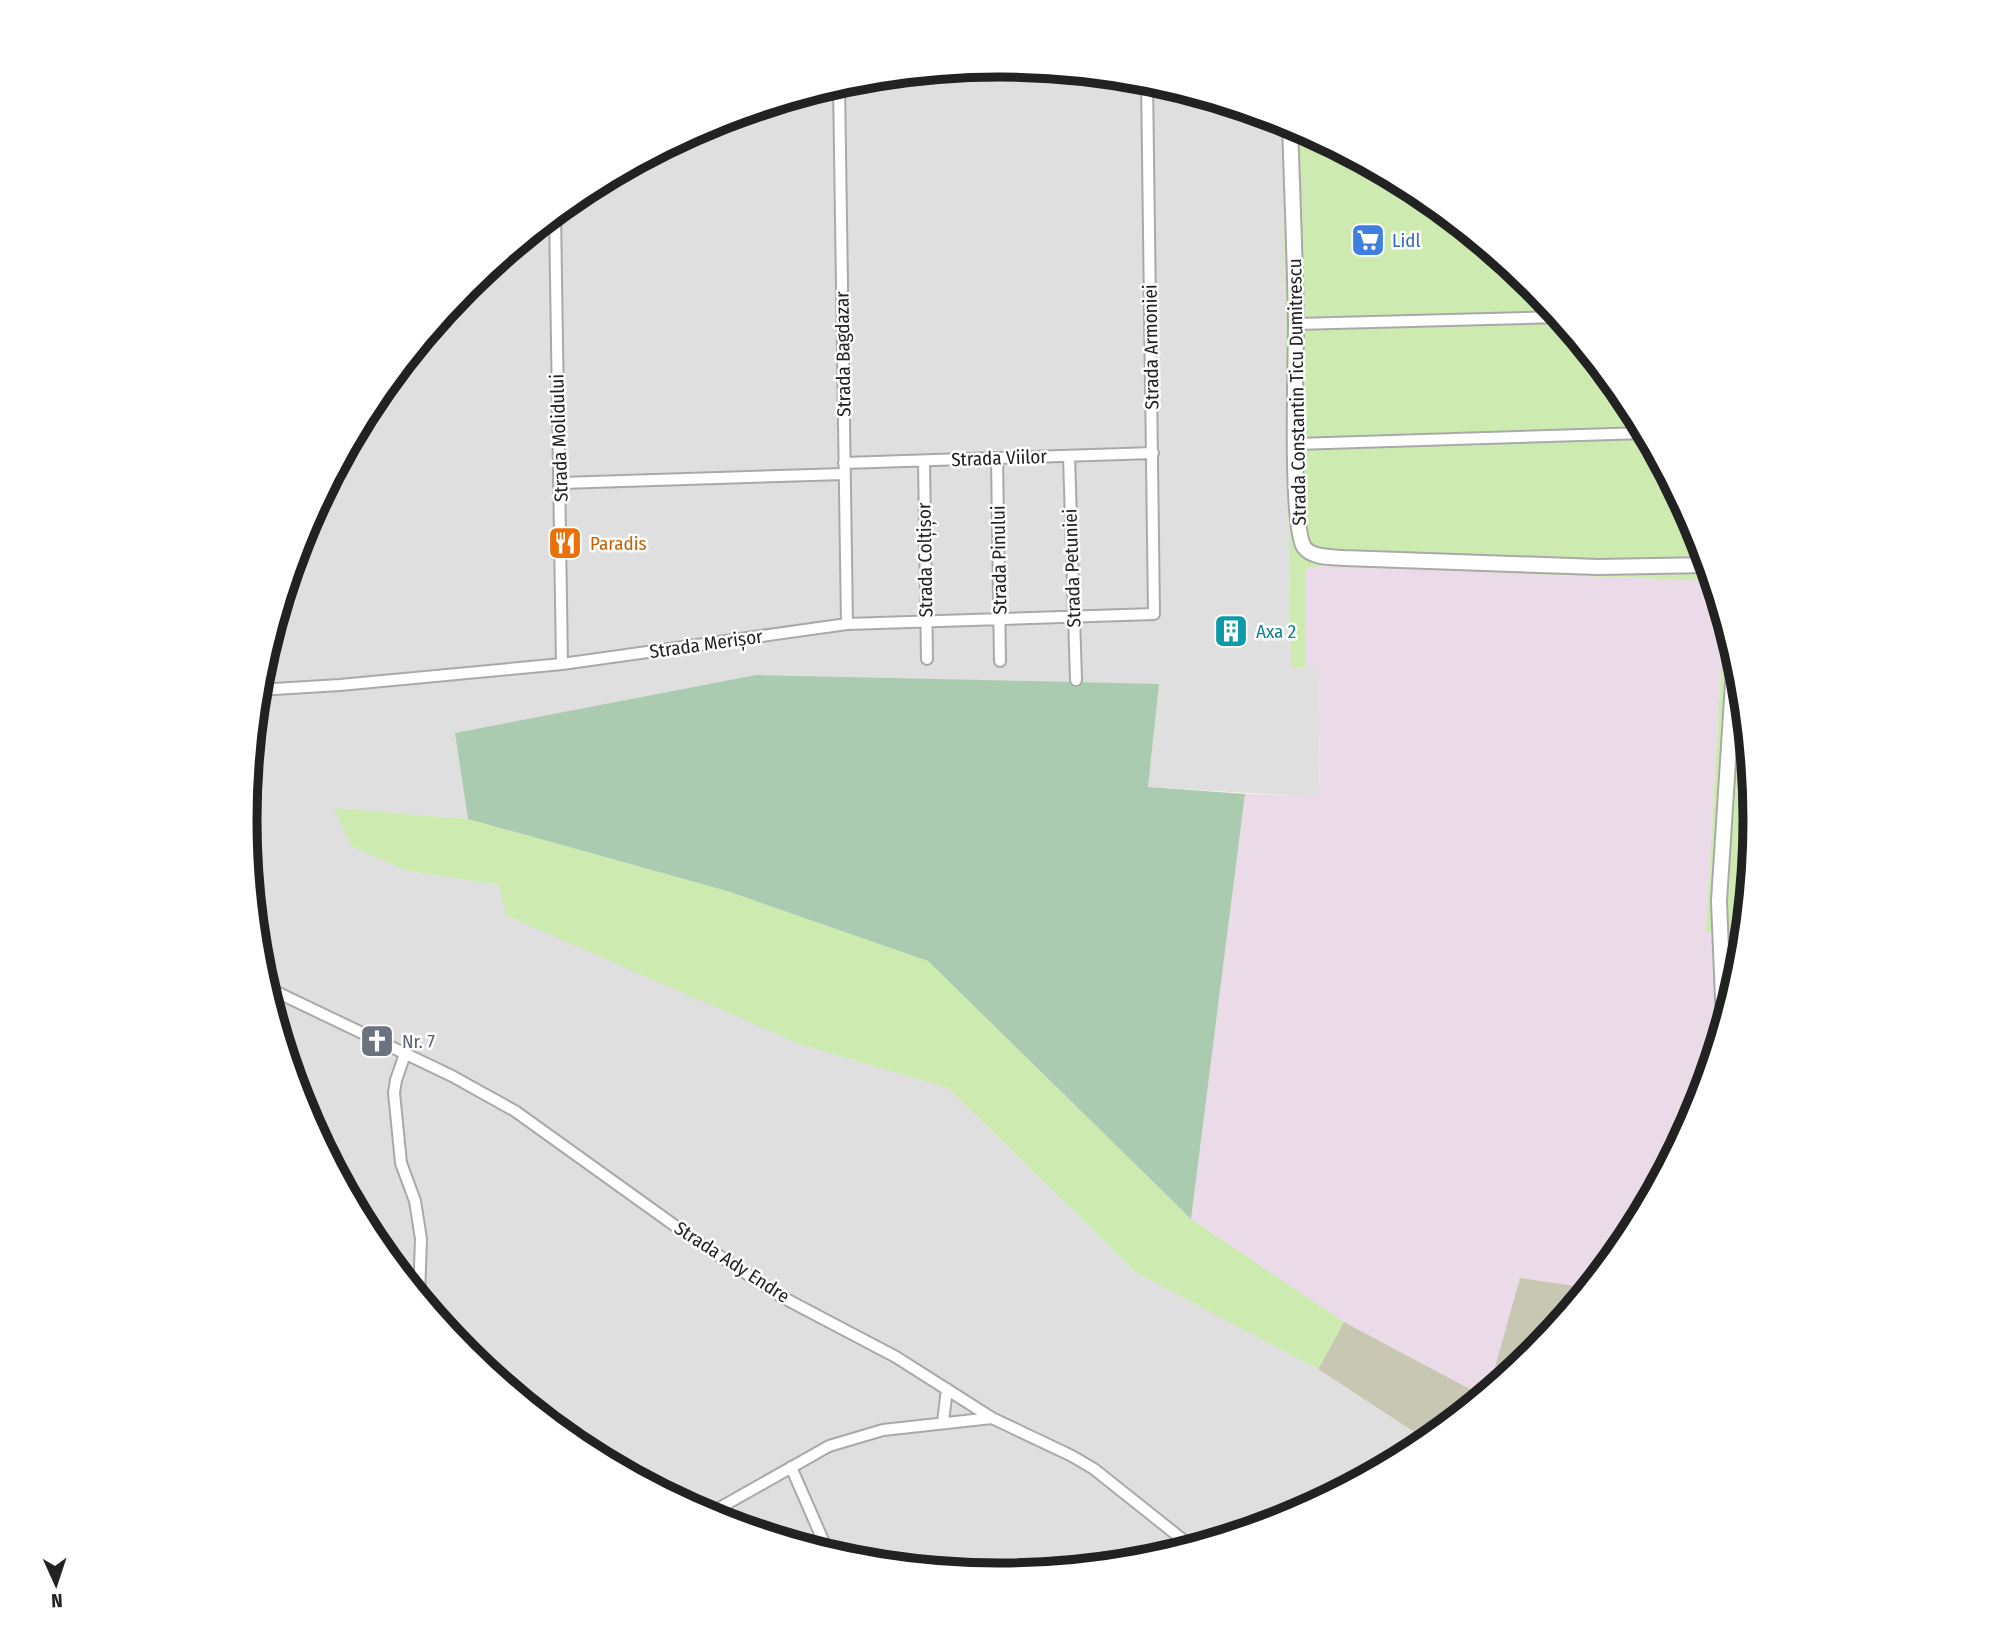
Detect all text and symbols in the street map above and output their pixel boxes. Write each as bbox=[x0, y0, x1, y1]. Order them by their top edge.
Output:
supermarket icon: Lidl bbox=[1349, 221, 1387, 259]
place label: Lidl bbox=[1392, 229, 1420, 252]
street label: Strada Constantin Ticu Dumitrescu bbox=[1283, 258, 1311, 526]
street label: Strada Armoniei bbox=[1138, 284, 1164, 410]
street label: Strada Bagdazar bbox=[830, 291, 856, 417]
street label: Strada Molidului bbox=[545, 374, 573, 502]
street label: Strada Viilor bbox=[951, 445, 1048, 471]
street label: Strada Colțișor bbox=[912, 502, 938, 618]
street label: Strada Pinului bbox=[987, 505, 1011, 615]
street label: Strada Petuniei bbox=[1058, 508, 1086, 628]
restaurant icon: Paradis bbox=[546, 524, 584, 562]
place label: Paradis bbox=[590, 532, 647, 555]
building icon: Axa 2 bbox=[1212, 612, 1250, 650]
place label: Axa 2 bbox=[1256, 620, 1296, 643]
street label: Strada Merișor bbox=[648, 625, 764, 663]
church icon: Nr. 7 bbox=[358, 1022, 396, 1060]
place label: Nr. 7 bbox=[402, 1030, 435, 1053]
street label: Strada Ady Endre bbox=[670, 1216, 794, 1308]
north arrow bbox=[21, 1549, 91, 1619]
text: N bbox=[51, 1589, 63, 1612]

